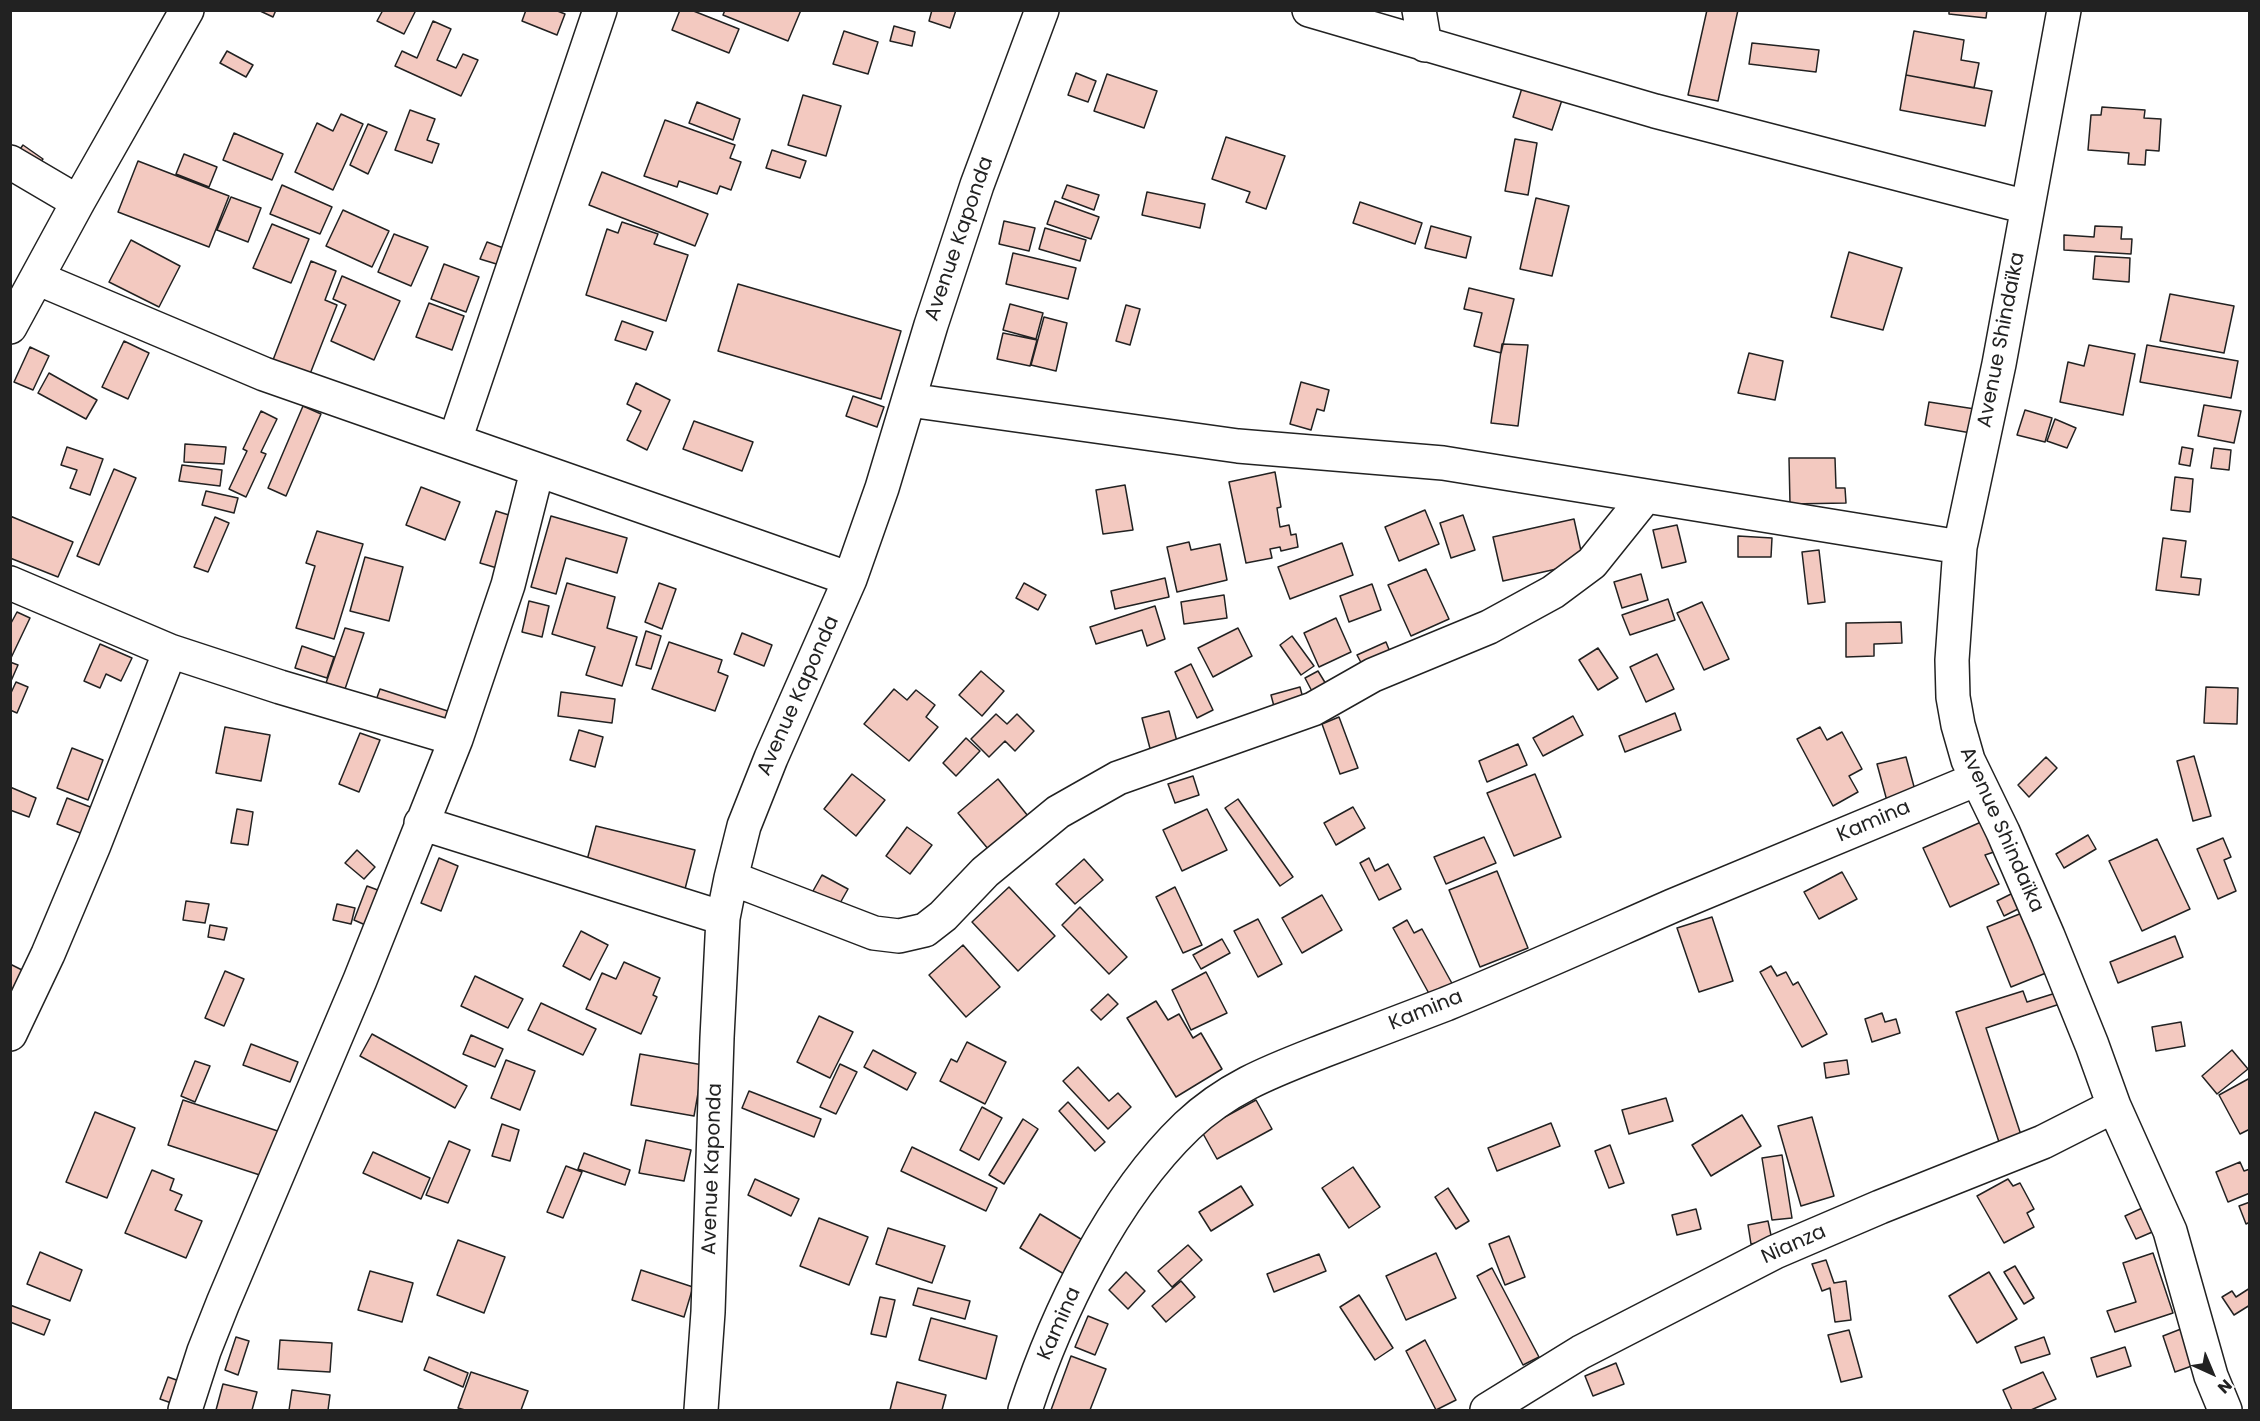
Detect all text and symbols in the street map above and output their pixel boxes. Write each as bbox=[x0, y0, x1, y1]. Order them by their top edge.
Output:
street label: Avenue Kaponda bbox=[921, 154, 999, 324]
street label: Avenue Shindaïka bbox=[1973, 250, 2031, 430]
street label: Avenue Kaponda bbox=[753, 613, 845, 779]
street label: Avenue Shindaïka bbox=[1954, 744, 2048, 916]
street label: Kamina bbox=[1834, 796, 1914, 848]
street label: Kamina bbox=[1386, 985, 1466, 1037]
street label: Avenue Kaponda bbox=[698, 1083, 728, 1255]
street label: Nianza bbox=[1758, 1220, 1830, 1270]
street label: Kamina bbox=[1033, 1284, 1087, 1364]
north arrow bbox=[2182, 1343, 2242, 1403]
text: N bbox=[2213, 1374, 2237, 1399]

